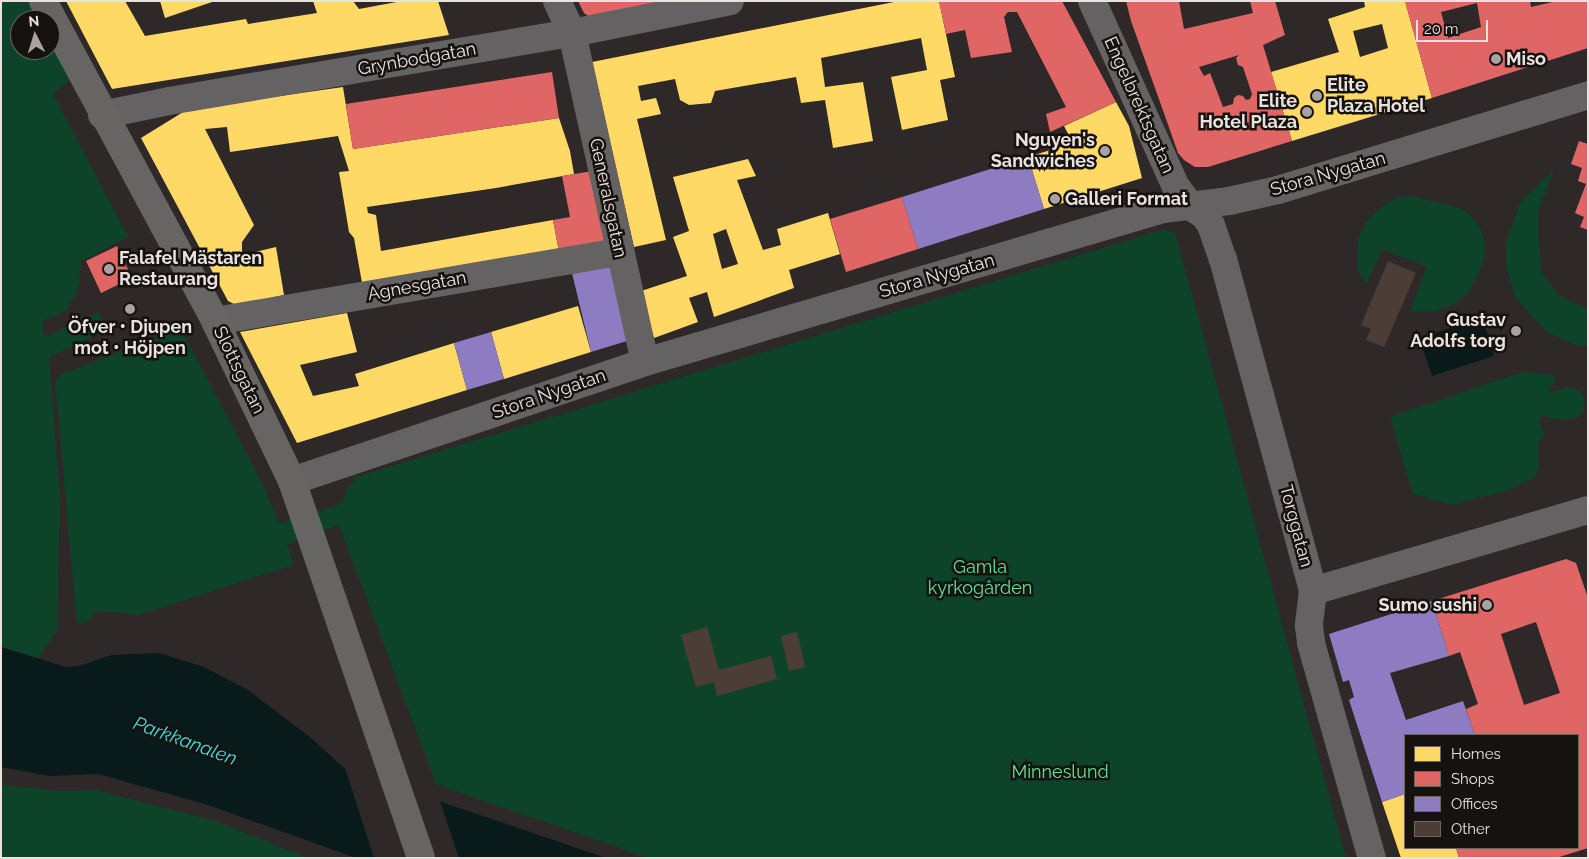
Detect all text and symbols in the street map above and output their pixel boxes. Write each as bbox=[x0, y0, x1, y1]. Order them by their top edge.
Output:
north arrow bbox=[10, 10, 60, 60]
scale bar bbox=[1419, 10, 1492, 42]
text: N bbox=[28, 13, 40, 29]
text: 20 m bbox=[1424, 20, 1459, 38]
street label: Engelbrektsgatan bbox=[1099, 33, 1179, 177]
street label: Grynbodgatan bbox=[356, 38, 478, 80]
place label: Miso bbox=[1506, 48, 1546, 70]
marker: Miso bbox=[1490, 53, 1502, 65]
place label: Elite Plaza Hotel bbox=[1327, 75, 1425, 118]
marker: Elite Plaza Hotel bbox=[1311, 90, 1323, 102]
place label: Elite Hotel Plaza bbox=[1199, 91, 1297, 134]
marker: Elite Hotel Plaza bbox=[1301, 106, 1313, 118]
place label: Nguyen's Sandwiches bbox=[991, 130, 1095, 172]
street label: Generalsgatan bbox=[585, 136, 631, 260]
marker: Nguyen's Sandwiches bbox=[1099, 145, 1111, 157]
street label: Stora Nygatan bbox=[1268, 147, 1388, 201]
place label: Galleri Format bbox=[1065, 188, 1188, 210]
marker: Galleri Format bbox=[1049, 193, 1061, 205]
place label: Falafel Mästaren Restaurang bbox=[119, 248, 263, 290]
street label: Stora Nygatan bbox=[877, 249, 997, 303]
marker: Falafel Mästaren Restaurang bbox=[103, 263, 115, 275]
street label: Agnesgatan bbox=[366, 267, 468, 305]
marker: Öfver • Djupen mot • Höjpen bbox=[124, 303, 136, 315]
place label: Gustav Adolfs torg bbox=[1410, 310, 1506, 352]
place label: Öfver • Djupen mot • Höjpen bbox=[68, 317, 192, 359]
street label: Slottsgatan bbox=[209, 323, 269, 417]
marker: Gustav Adolfs torg bbox=[1510, 325, 1522, 337]
street label: Stora Nygatan bbox=[489, 364, 609, 424]
street label: Torggatan bbox=[1275, 483, 1317, 569]
park label: Gamla kyrkogården bbox=[928, 557, 1032, 600]
place label: Sumo sushi bbox=[1379, 594, 1477, 616]
marker: Sumo sushi bbox=[1481, 599, 1493, 611]
water label: Parkkanalen bbox=[130, 712, 240, 770]
legend bbox=[1404, 734, 1579, 849]
text: Homes bbox=[1451, 745, 1501, 763]
park label: Minneslund bbox=[1011, 761, 1109, 783]
text: Shops bbox=[1451, 770, 1494, 788]
text: Offices bbox=[1451, 795, 1498, 813]
text: Other bbox=[1451, 820, 1490, 838]

